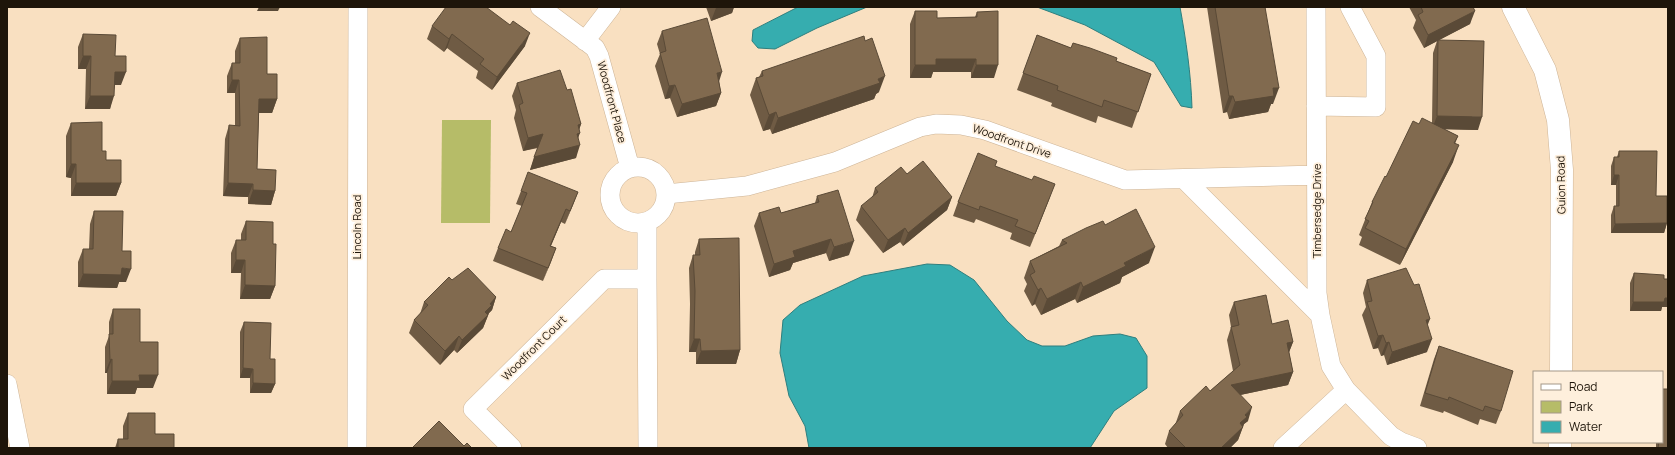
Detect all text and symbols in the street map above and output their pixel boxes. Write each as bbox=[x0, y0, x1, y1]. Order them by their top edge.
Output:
street label: Woodfront Place bbox=[594, 59, 631, 145]
street label: Woodfront Drive bbox=[971, 120, 1054, 161]
street label: Guion Road bbox=[1552, 156, 1569, 214]
street label: Timbersedge Drive bbox=[1309, 163, 1324, 258]
street label: Lincoln Road bbox=[349, 195, 364, 259]
street label: Woodfront Court bbox=[498, 312, 569, 383]
legend bbox=[1533, 371, 1663, 443]
text: Road bbox=[1569, 378, 1597, 395]
text: Park bbox=[1569, 398, 1594, 415]
text: Water bbox=[1569, 418, 1603, 435]

